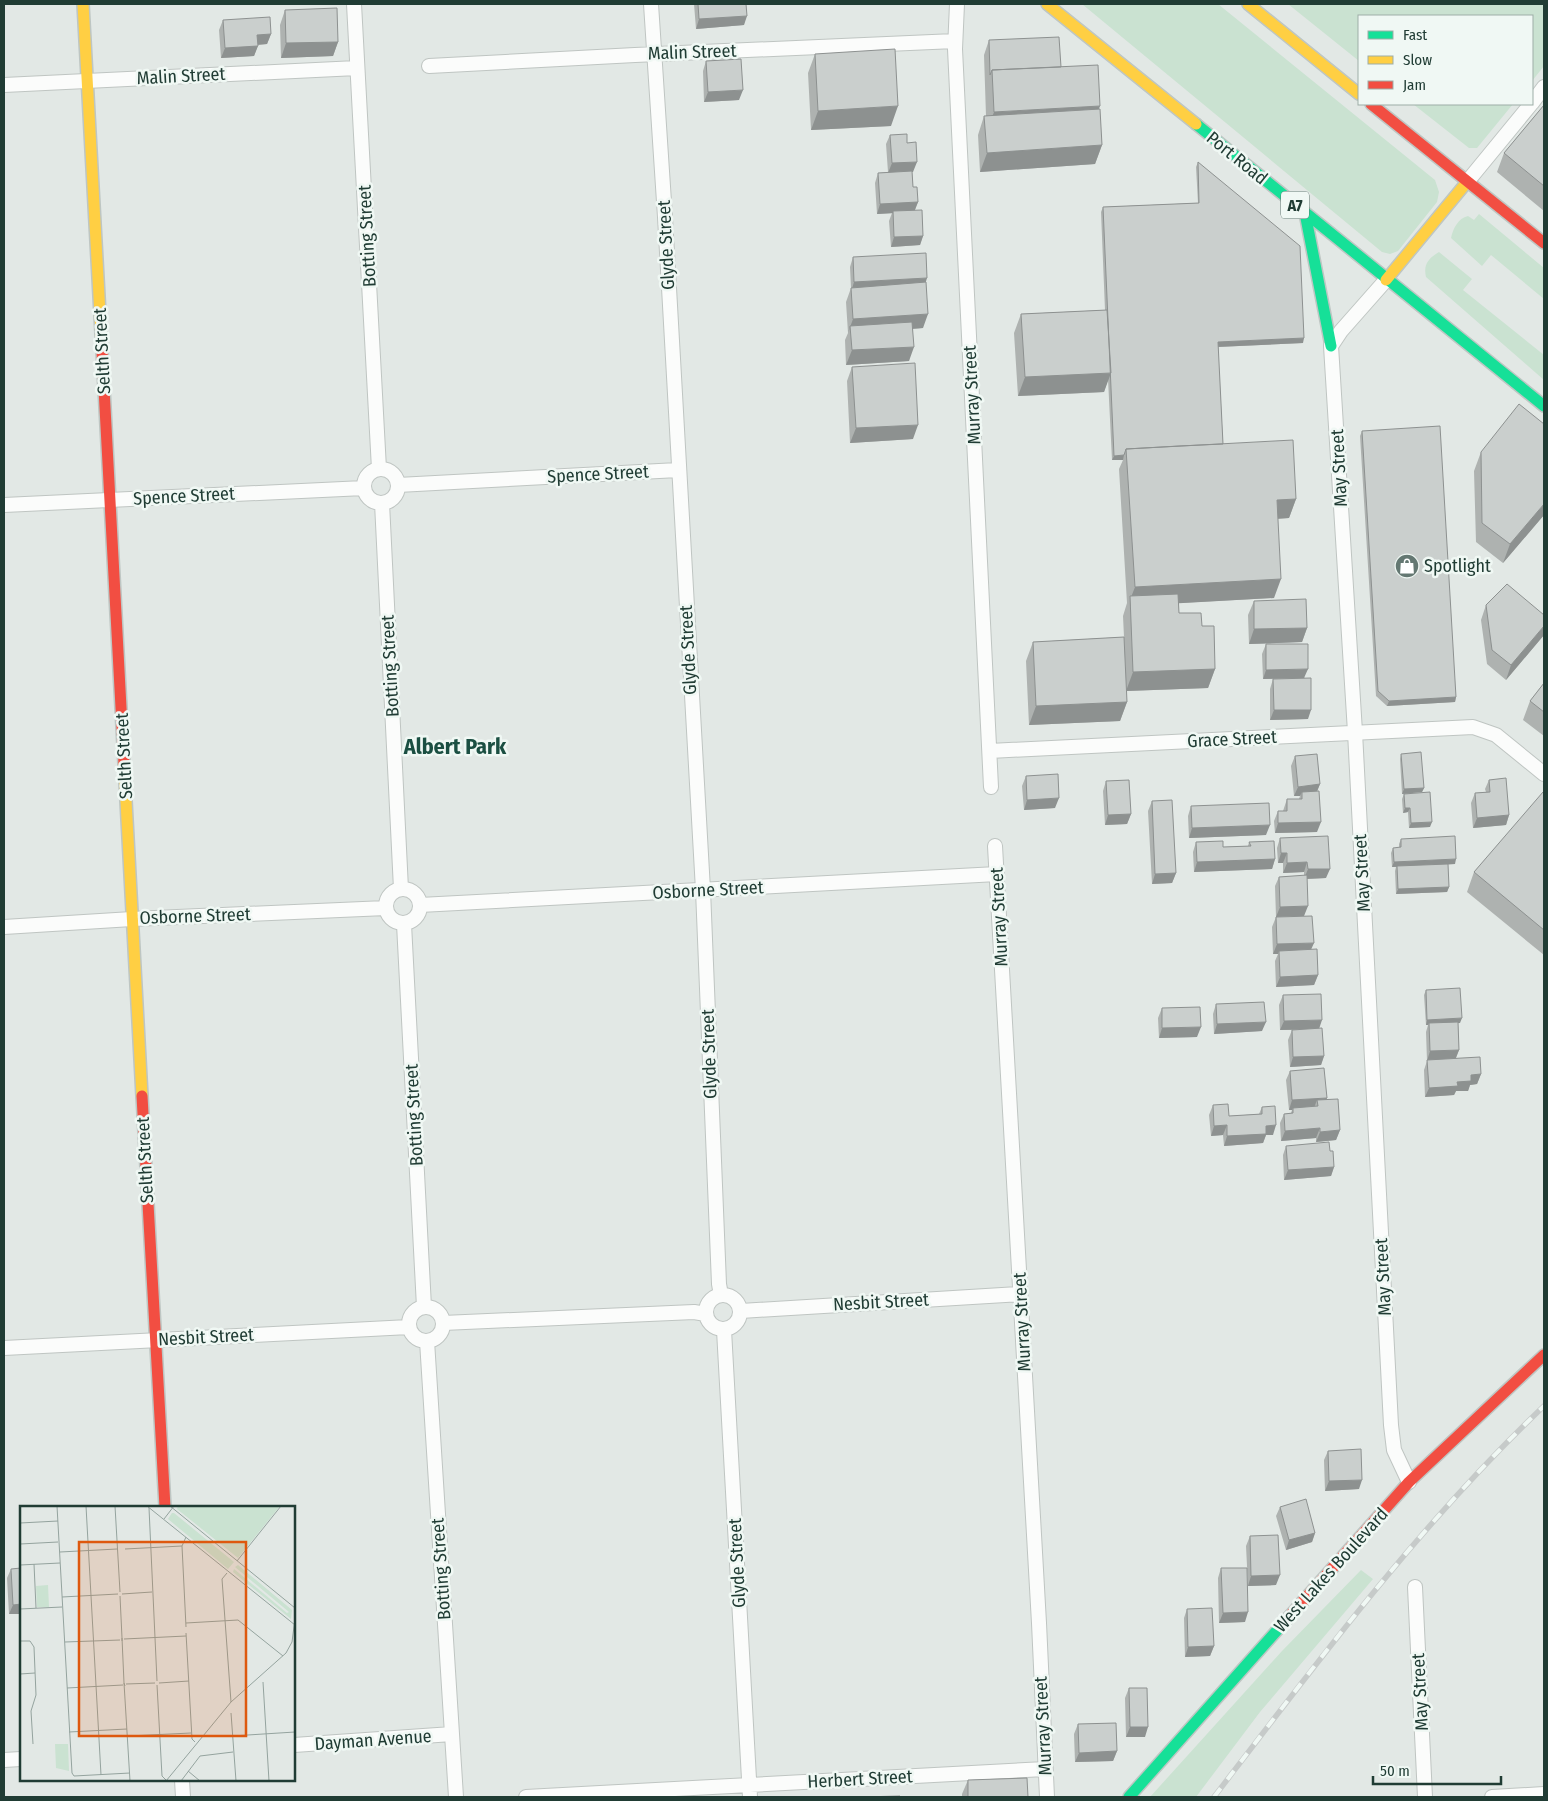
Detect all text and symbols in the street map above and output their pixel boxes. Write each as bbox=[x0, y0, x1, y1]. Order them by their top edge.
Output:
legend bbox=[1358, 15, 1533, 105]
text: Fast bbox=[1403, 26, 1427, 44]
street label: Malin Street bbox=[647, 39, 737, 65]
text: Slow bbox=[1403, 51, 1432, 69]
street label: Malin Street bbox=[136, 63, 226, 89]
text: Jam bbox=[1403, 76, 1426, 94]
street label: Port Road bbox=[1202, 127, 1272, 189]
street label: Botting Street bbox=[353, 184, 381, 288]
road number: A7 bbox=[1281, 192, 1309, 218]
street label: Glyde Street bbox=[653, 199, 679, 290]
street label: Selth Street bbox=[89, 307, 115, 395]
street label: Murray Street bbox=[958, 345, 986, 445]
street label: May Street bbox=[1326, 428, 1352, 507]
street label: Spence Street bbox=[547, 460, 649, 488]
street label: Spence Street bbox=[133, 482, 235, 510]
shop icon: Spotlight bbox=[1394, 553, 1420, 579]
place label: Spotlight bbox=[1424, 555, 1491, 577]
street label: Glyde Street bbox=[675, 604, 701, 695]
street label: Botting Street bbox=[376, 614, 404, 718]
street label: Selth Street bbox=[111, 712, 137, 800]
street label: Grace Street bbox=[1187, 726, 1277, 752]
district label: Albert Park bbox=[403, 733, 507, 760]
street label: May Street bbox=[1349, 833, 1375, 912]
street label: Murray Street bbox=[985, 867, 1013, 967]
street label: Osborne Street bbox=[652, 876, 764, 904]
street label: Osborne Street bbox=[139, 903, 251, 929]
street label: Glyde Street bbox=[696, 1009, 722, 1099]
street label: Botting Street bbox=[400, 1063, 428, 1167]
street label: Selth Street bbox=[132, 1116, 158, 1204]
street label: May Street bbox=[1370, 1237, 1396, 1316]
street label: Murray Street bbox=[1008, 1272, 1036, 1372]
street label: Nesbit Street bbox=[832, 1288, 930, 1315]
street label: Nesbit Street bbox=[157, 1323, 255, 1350]
street label: West Lakes Boulevard bbox=[1269, 1503, 1393, 1637]
inset map bbox=[20, 1506, 295, 1781]
street label: Botting Street bbox=[426, 1517, 456, 1621]
street label: Glyde Street bbox=[724, 1517, 750, 1608]
street label: May Street bbox=[1407, 1652, 1433, 1731]
street label: Murray Street bbox=[1029, 1676, 1057, 1776]
street label: Dayman Avenue bbox=[314, 1725, 432, 1755]
scale bar bbox=[1373, 1754, 1500, 1786]
text: 50 m bbox=[1380, 1762, 1410, 1780]
street label: Herbert Street bbox=[807, 1765, 913, 1793]

